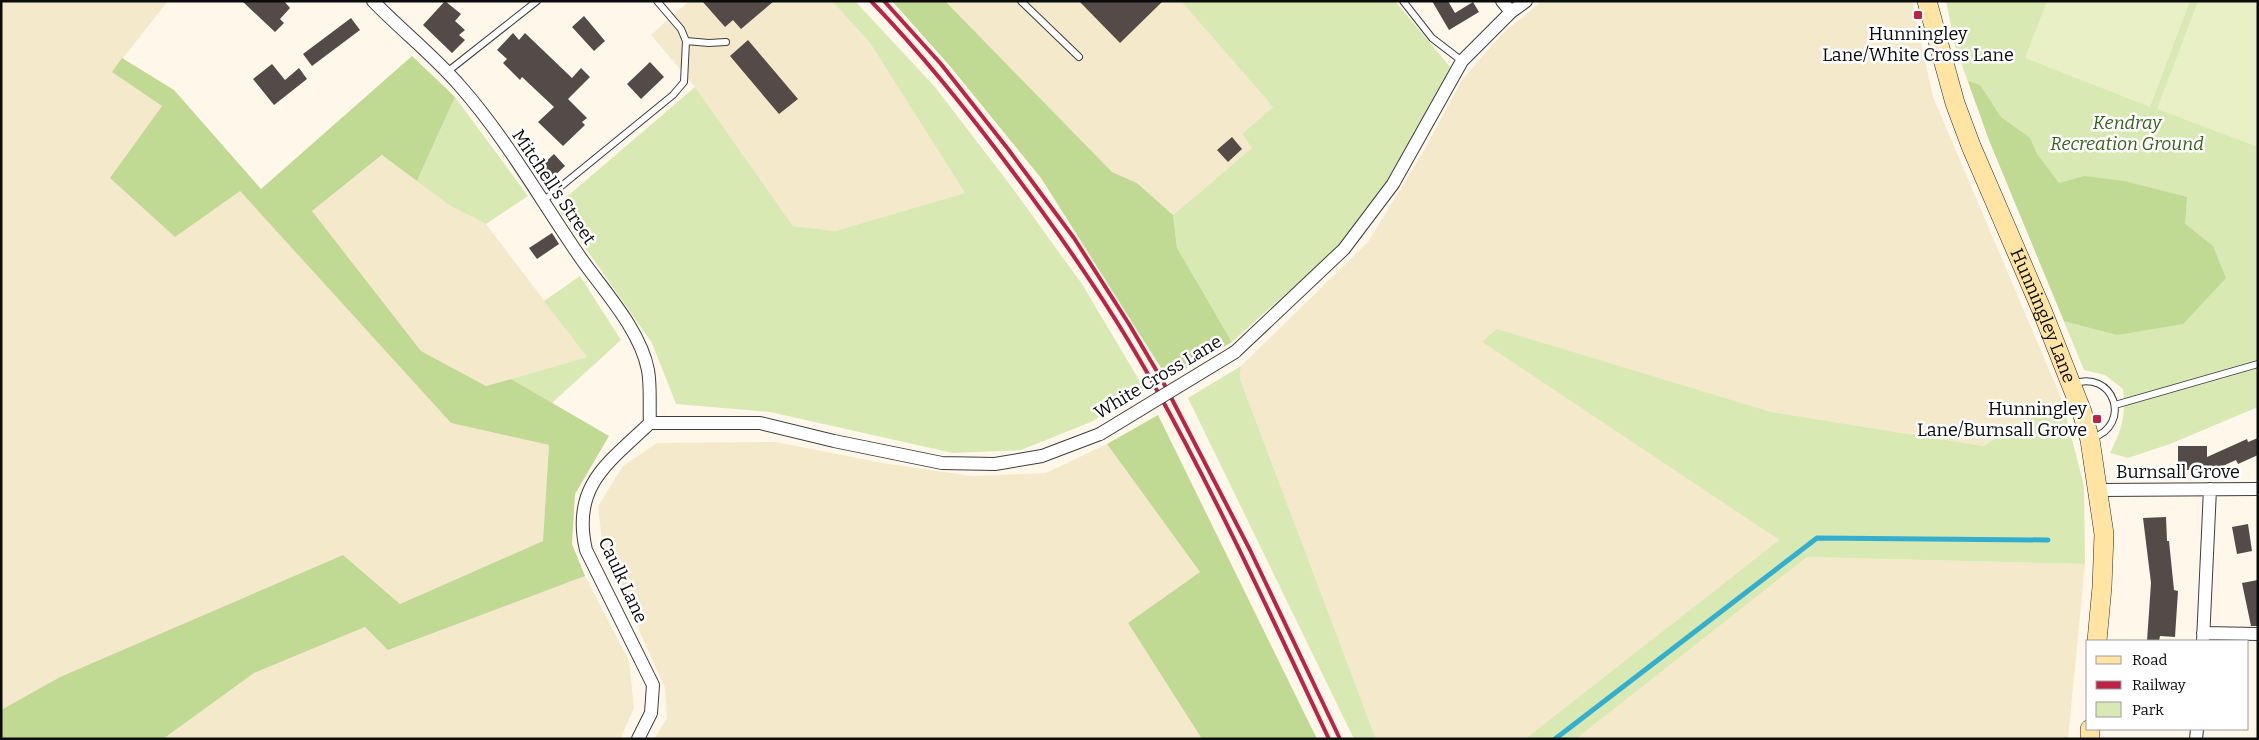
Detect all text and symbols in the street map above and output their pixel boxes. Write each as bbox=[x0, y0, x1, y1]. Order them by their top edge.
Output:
marker: Hunningley Lane/White Cross Lane bbox=[1912, 9, 1924, 21]
place label: Hunningley Lane/White Cross Lane bbox=[1822, 23, 2014, 66]
park label: Kendray Recreation Ground bbox=[2050, 112, 2204, 155]
street label: Mitchell's Street bbox=[507, 125, 601, 249]
street label: Hunningley Lane bbox=[2005, 245, 2080, 386]
street label: White Cross Lane bbox=[1090, 330, 1226, 424]
place label: Hunningley Lane/Burnsall Grove bbox=[1917, 398, 2087, 441]
marker: Hunningley Lane/Burnsall Grove bbox=[2091, 413, 2103, 425]
street label: Burnsall Grove bbox=[2116, 461, 2240, 483]
street label: Caulk Lane bbox=[594, 534, 652, 626]
legend bbox=[2086, 640, 2249, 730]
text: Road bbox=[2132, 651, 2167, 669]
text: Railway bbox=[2132, 676, 2186, 694]
text: Park bbox=[2132, 701, 2164, 719]

